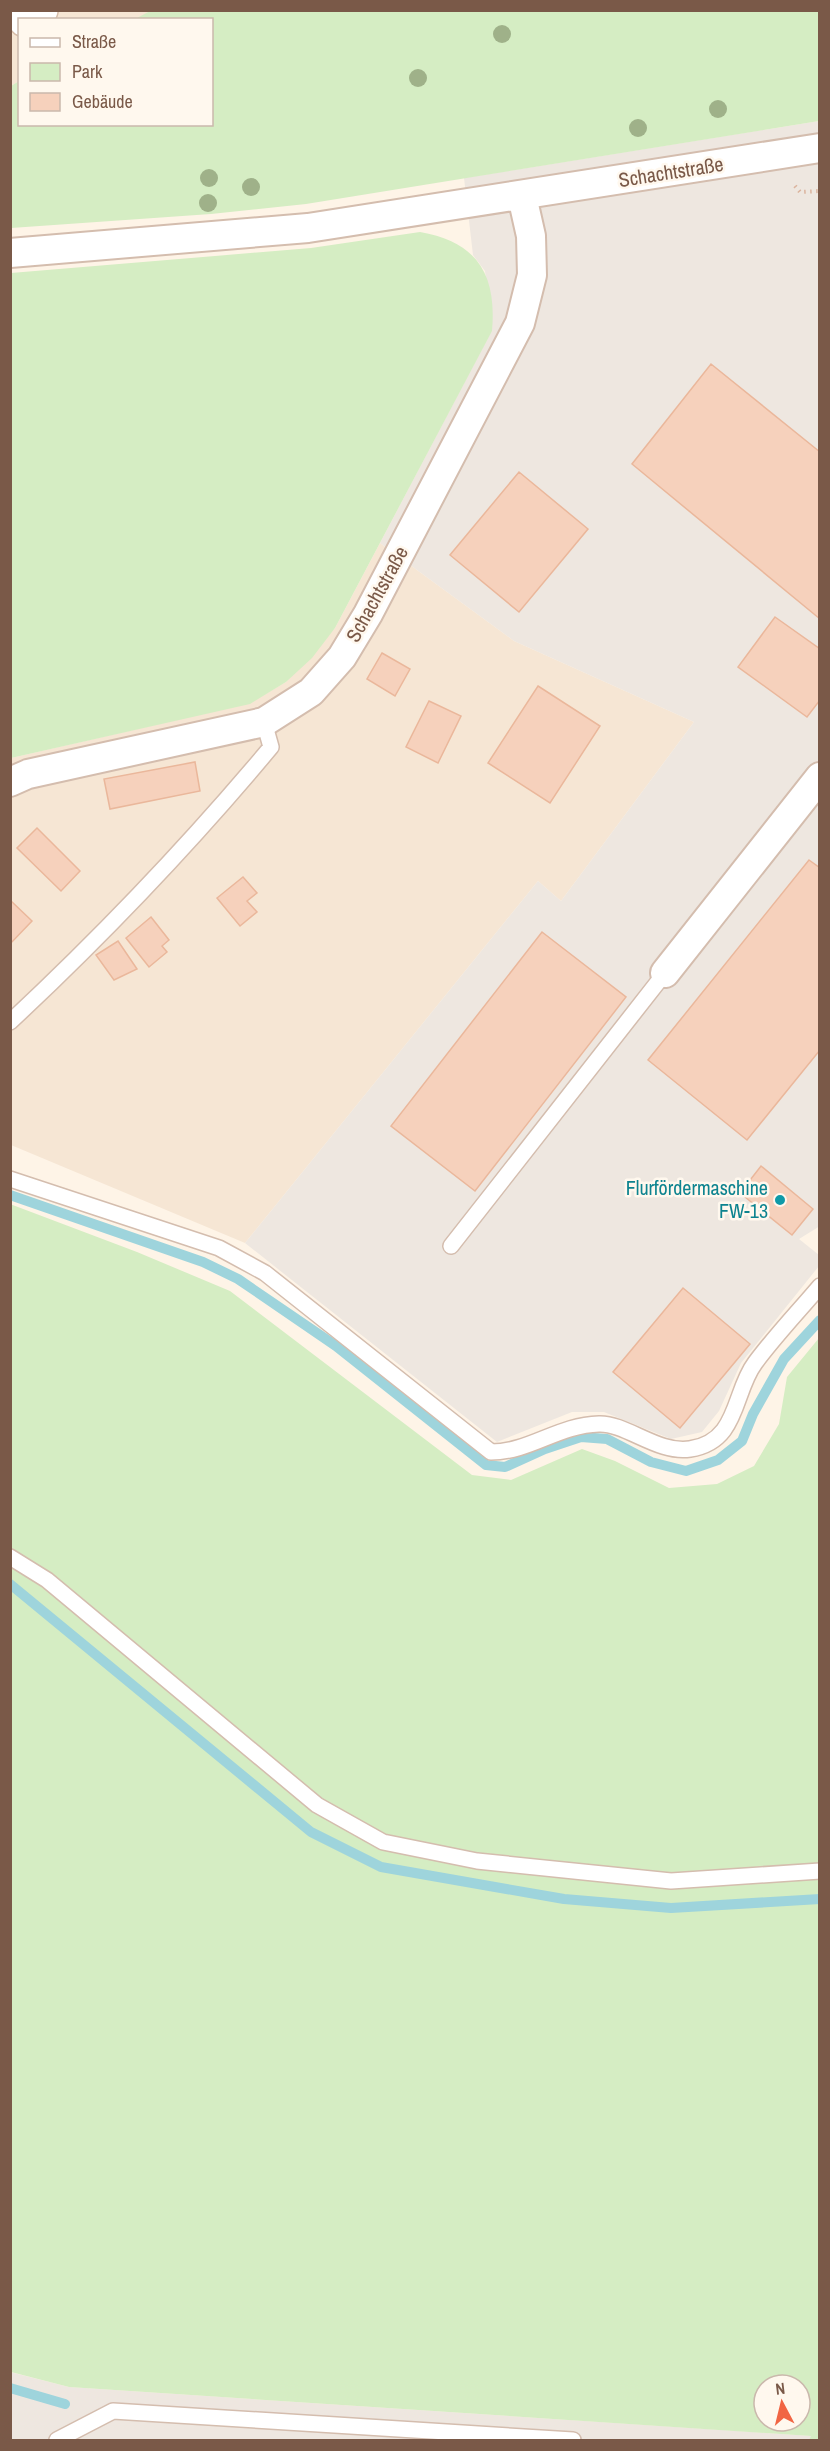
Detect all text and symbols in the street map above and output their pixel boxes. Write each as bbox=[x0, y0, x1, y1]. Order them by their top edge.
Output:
legend bbox=[18, 18, 213, 126]
text: Straße bbox=[72, 29, 116, 54]
text: Park bbox=[72, 59, 103, 84]
text: Gebäude bbox=[72, 89, 133, 114]
street label: Schachtstraße bbox=[617, 150, 725, 193]
street label: Schachtstraße bbox=[339, 541, 414, 647]
place label: Flurfördermaschine FW-13 bbox=[626, 1174, 768, 1224]
marker: Flurfördermaschine FW-13 bbox=[773, 1193, 787, 1207]
north arrow bbox=[752, 2373, 812, 2433]
text: N bbox=[774, 2377, 786, 2400]

